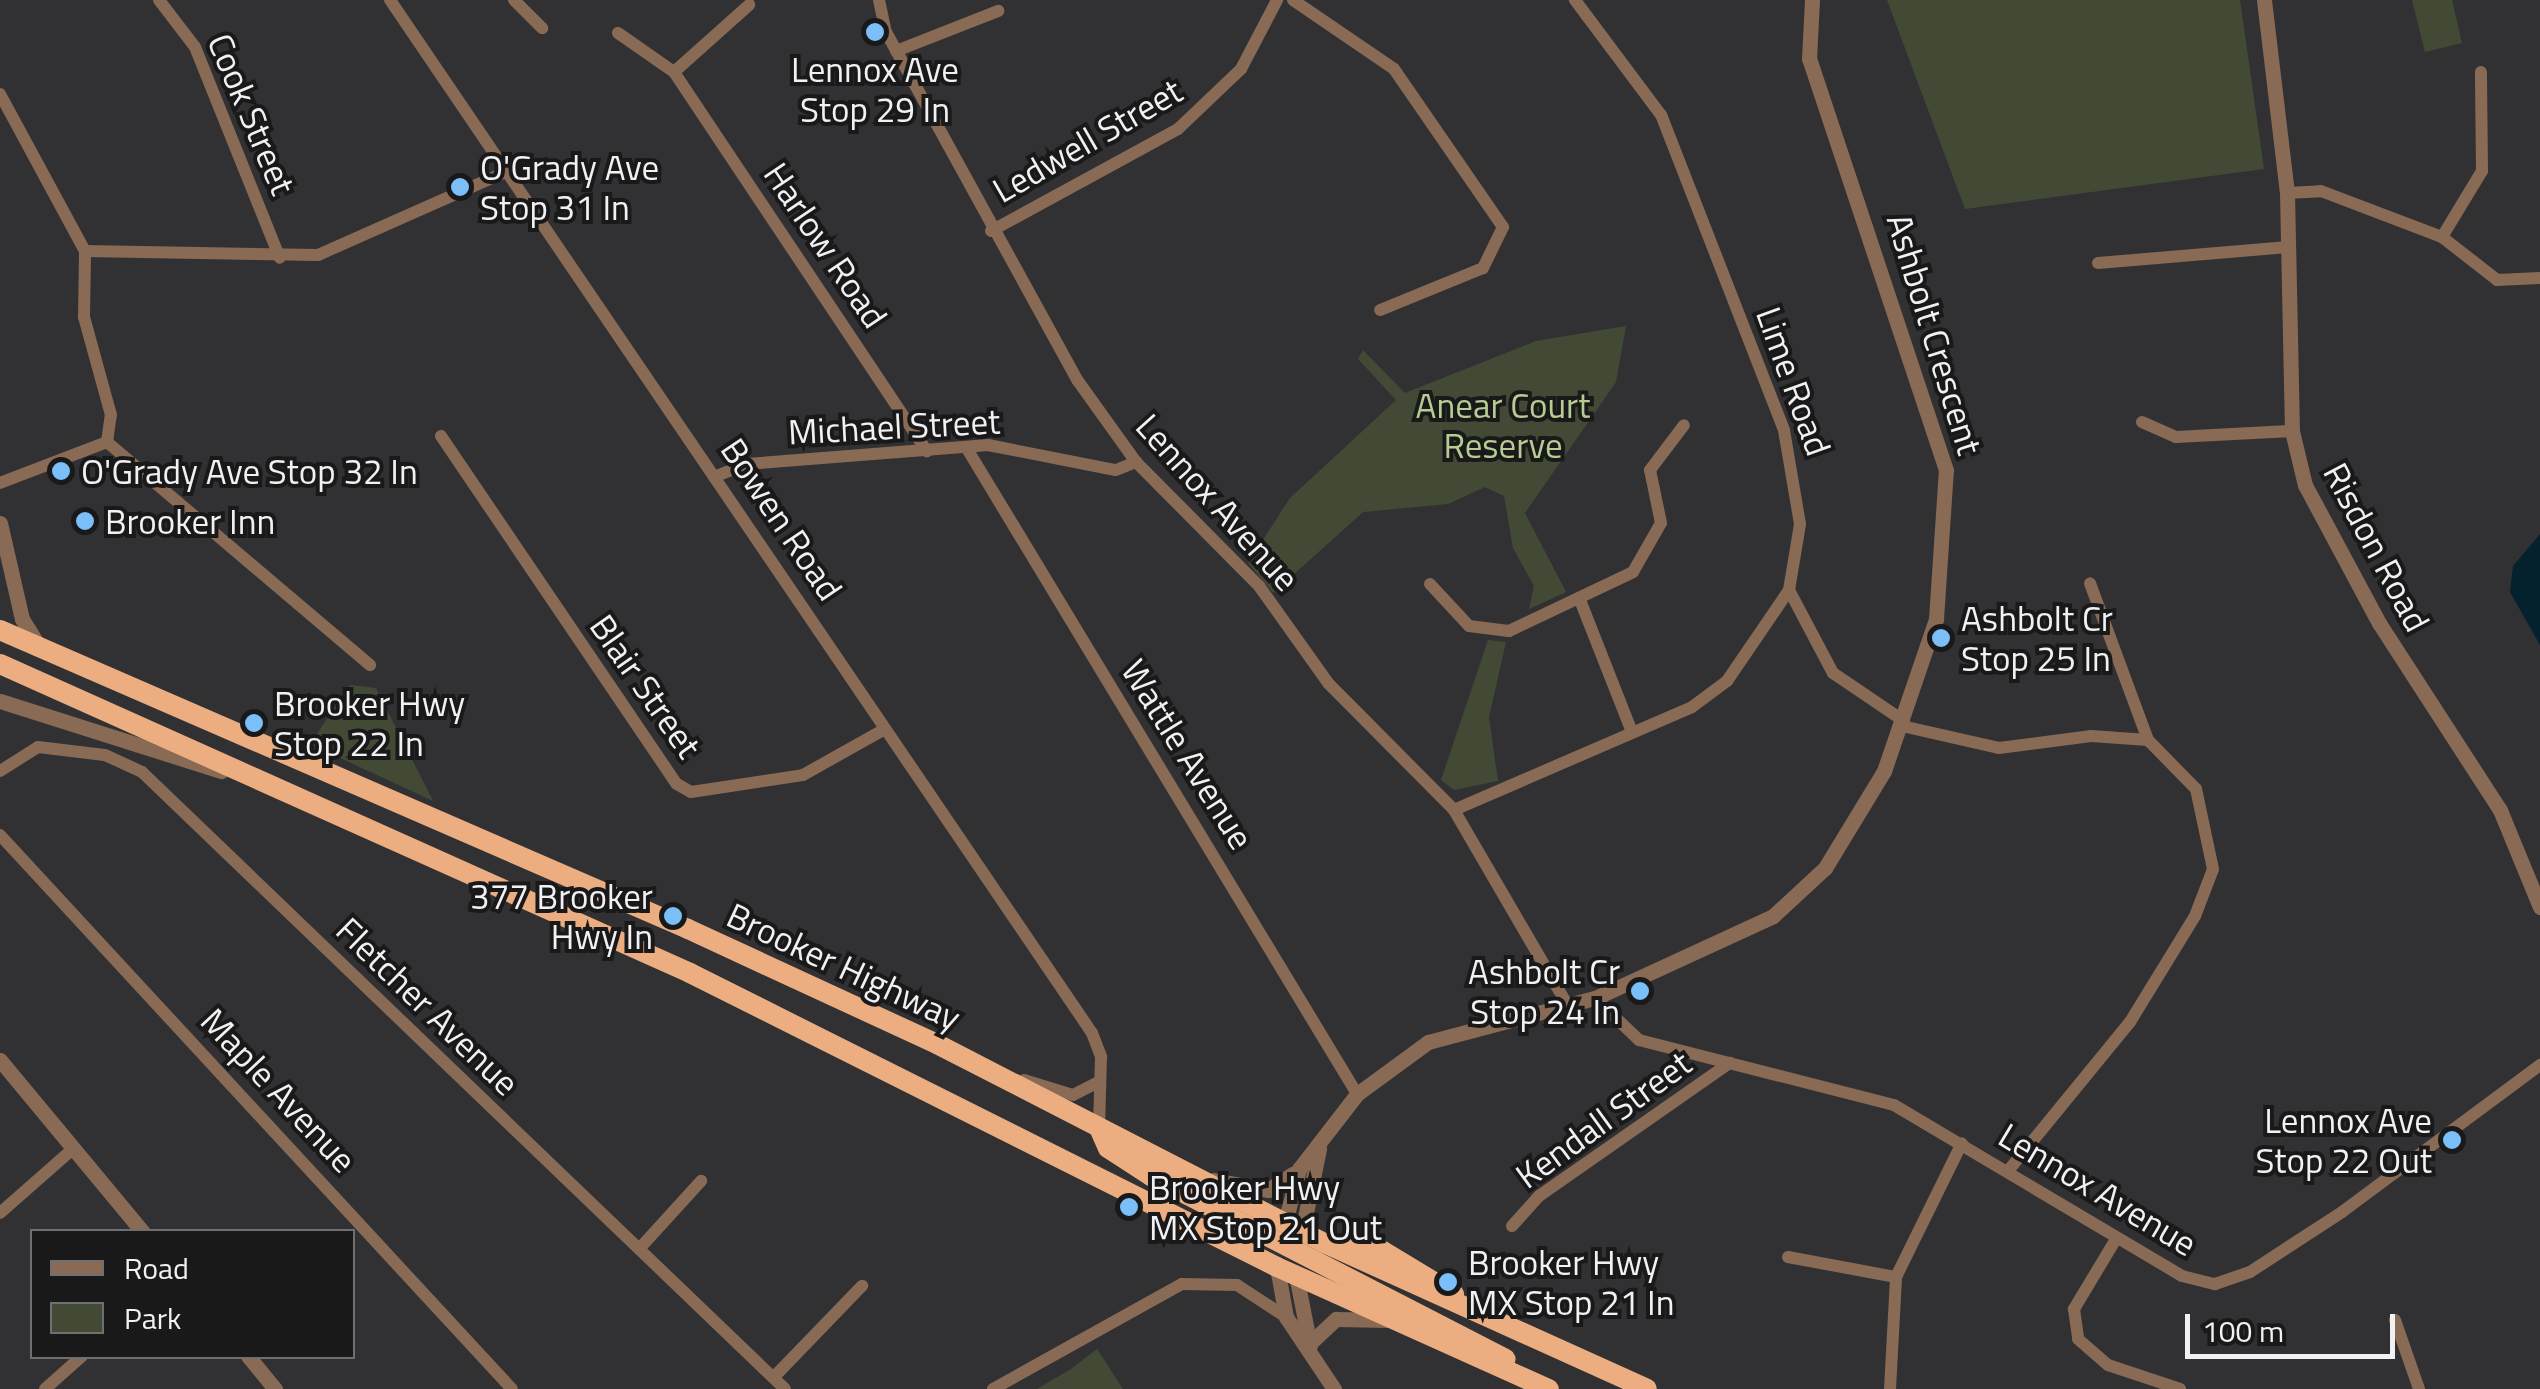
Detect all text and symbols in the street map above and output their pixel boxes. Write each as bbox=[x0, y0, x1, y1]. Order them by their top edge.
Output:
marker: Lennox Ave Stop 29 In bbox=[864, 21, 886, 43]
street label: Cook Street bbox=[199, 27, 305, 201]
place label: Lennox Ave Stop 29 In bbox=[791, 48, 959, 130]
street label: Ledwell Street bbox=[985, 69, 1189, 211]
place label: O'Grady Ave Stop 31 In bbox=[480, 146, 659, 228]
street label: Harlow Road bbox=[756, 155, 896, 335]
marker: O'Grady Ave Stop 31 In bbox=[449, 176, 471, 198]
street label: Ashbolt Crescent bbox=[1878, 209, 1992, 459]
street label: Lime Road bbox=[1748, 301, 1840, 461]
park label: Anear Court Reserve bbox=[1416, 384, 1590, 466]
street label: Michael Street bbox=[787, 399, 1001, 453]
street label: Lennox Avenue bbox=[1128, 405, 1308, 599]
street label: Bowen Road bbox=[713, 430, 851, 608]
place label: O'Grady Ave Stop 32 In bbox=[81, 450, 418, 492]
street label: Risdon Road bbox=[2315, 456, 2439, 638]
marker: O'Grady Ave Stop 32 In bbox=[50, 460, 72, 482]
place label: Brooker Inn bbox=[105, 500, 275, 542]
marker: Brooker Inn bbox=[74, 510, 96, 532]
place label: Ashbolt Cr Stop 25 In bbox=[1961, 597, 2113, 679]
street label: Blair Street bbox=[582, 606, 710, 766]
marker: Ashbolt Cr Stop 25 In bbox=[1930, 627, 1952, 649]
street label: Wattle Avenue bbox=[1113, 651, 1263, 857]
place label: Brooker Hwy Stop 22 In bbox=[274, 682, 465, 764]
marker: Brooker Hwy Stop 22 In bbox=[243, 712, 265, 734]
place label: 377 Brooker Hwy In bbox=[470, 875, 653, 957]
street label: Brooker Highway bbox=[721, 894, 967, 1038]
marker: 377 Brooker Hwy In bbox=[662, 905, 684, 927]
street label: Fletcher Avenue bbox=[328, 908, 528, 1104]
place label: Ashbolt Cr Stop 24 In bbox=[1468, 950, 1620, 1032]
marker: Ashbolt Cr Stop 24 In bbox=[1629, 980, 1651, 1002]
street label: Maple Avenue bbox=[193, 1000, 365, 1180]
street label: Kendall Street bbox=[1507, 1041, 1699, 1197]
place label: Lennox Ave Stop 22 Out bbox=[2256, 1099, 2432, 1181]
street label: Lennox Avenue bbox=[1992, 1114, 2204, 1264]
marker: Lennox Ave Stop 22 Out bbox=[2441, 1129, 2463, 1151]
place label: Brooker Hwy MX Stop 21 Out bbox=[1149, 1166, 1382, 1248]
marker: Brooker Hwy MX Stop 21 Out bbox=[1118, 1196, 1140, 1218]
legend bbox=[30, 1229, 355, 1359]
place label: Brooker Hwy MX Stop 21 In bbox=[1468, 1241, 1674, 1323]
text: Road bbox=[124, 1245, 189, 1291]
marker: Brooker Hwy MX Stop 21 In bbox=[1437, 1271, 1459, 1293]
scale bar bbox=[2190, 1294, 2400, 1356]
text: Park bbox=[124, 1295, 181, 1341]
text: 100 m bbox=[2202, 1308, 2284, 1354]

